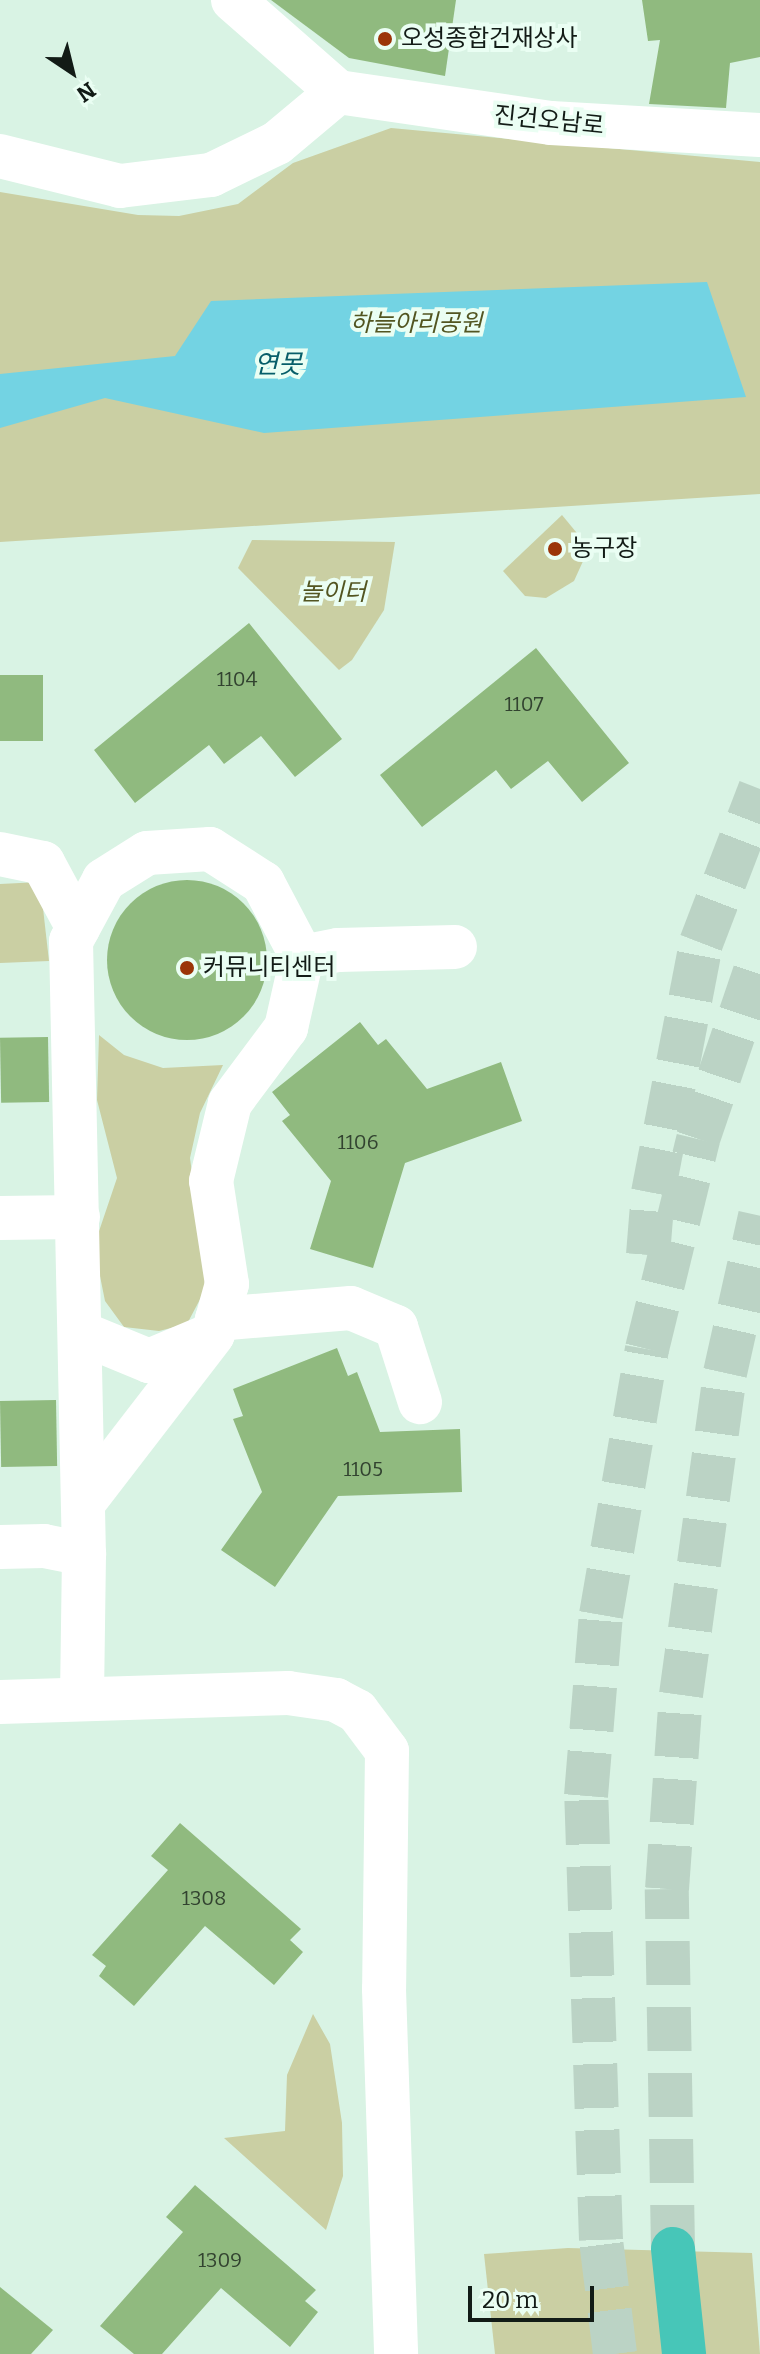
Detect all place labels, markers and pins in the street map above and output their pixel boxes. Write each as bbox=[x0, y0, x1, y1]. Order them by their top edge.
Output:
place label: 오성종합건재상사 bbox=[401, 25, 578, 53]
marker: 오성종합건재상사 bbox=[376, 30, 394, 48]
place label: 농구장 bbox=[571, 535, 637, 563]
marker: 농구장 bbox=[546, 540, 564, 558]
place label: 커뮤니티센터 bbox=[203, 954, 335, 982]
marker: 커뮤니티센터 bbox=[178, 959, 196, 977]

